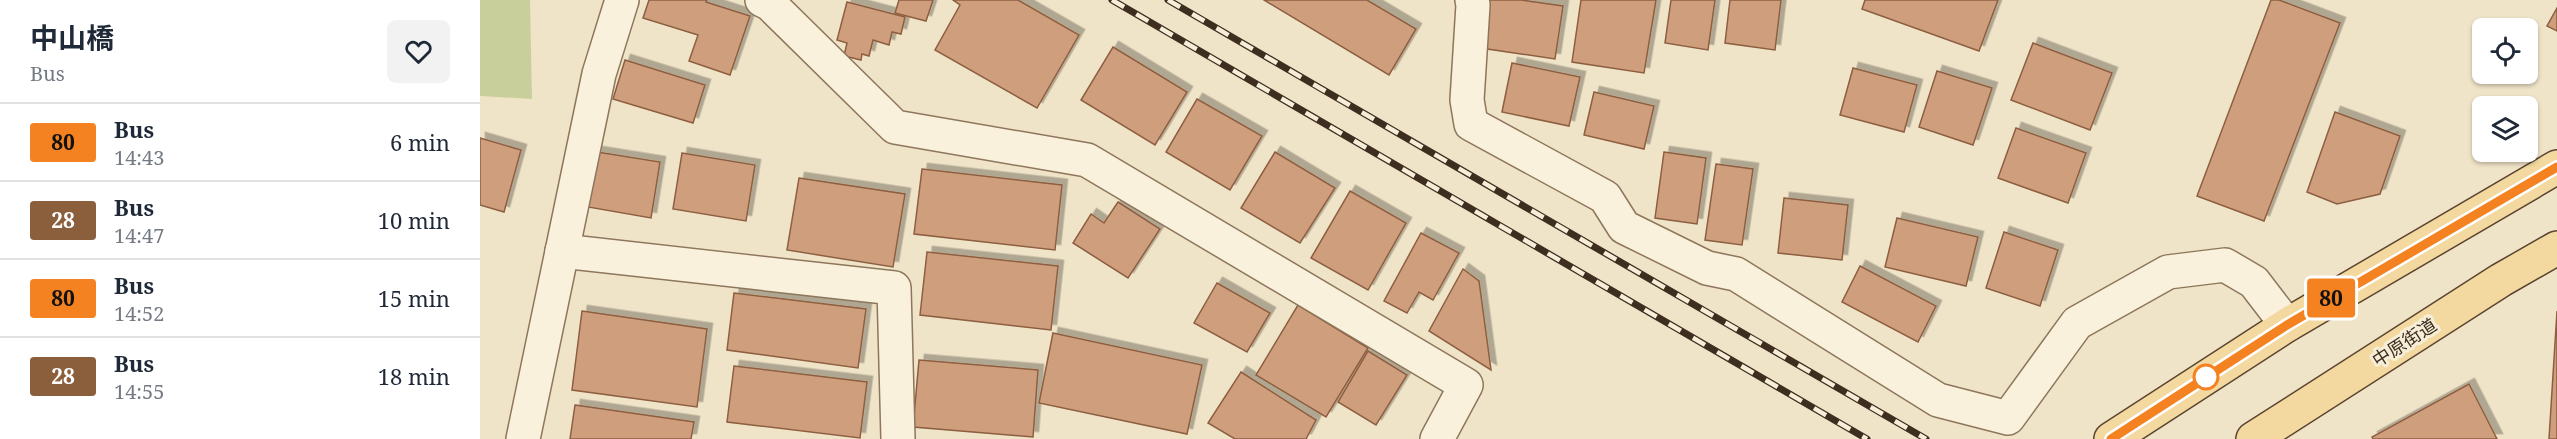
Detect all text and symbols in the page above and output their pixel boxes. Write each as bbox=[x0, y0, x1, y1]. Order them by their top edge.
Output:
text: 中山橋 bbox=[30, 18, 114, 56]
map controls bbox=[2472, 18, 2538, 162]
button: locate bbox=[2472, 18, 2538, 84]
button: heart bbox=[387, 20, 450, 83]
text: Bus bbox=[30, 60, 65, 87]
button: layers bbox=[2472, 96, 2538, 162]
text: Bus bbox=[114, 114, 154, 144]
text: 6 min bbox=[390, 127, 450, 157]
text: 80 bbox=[51, 128, 75, 156]
text: 14:43 bbox=[114, 144, 164, 171]
text: Bus bbox=[114, 192, 154, 222]
text: 10 min bbox=[378, 205, 450, 235]
text: 28 bbox=[51, 206, 75, 234]
text: 14:47 bbox=[114, 222, 164, 249]
text: Bus bbox=[114, 270, 154, 300]
line badge: 80 bbox=[2304, 278, 2358, 318]
text: 15 min bbox=[378, 283, 450, 313]
text: 80 bbox=[51, 284, 75, 312]
text: 80 bbox=[2319, 284, 2343, 312]
text: 14:52 bbox=[114, 300, 164, 327]
street label: 中原街道 bbox=[2367, 312, 2441, 372]
text: Bus bbox=[114, 348, 154, 378]
text: 18 min bbox=[378, 361, 450, 391]
text: 28 bbox=[51, 362, 75, 390]
unlabelled marker bbox=[2193, 364, 2219, 390]
text: 14:55 bbox=[114, 378, 164, 405]

